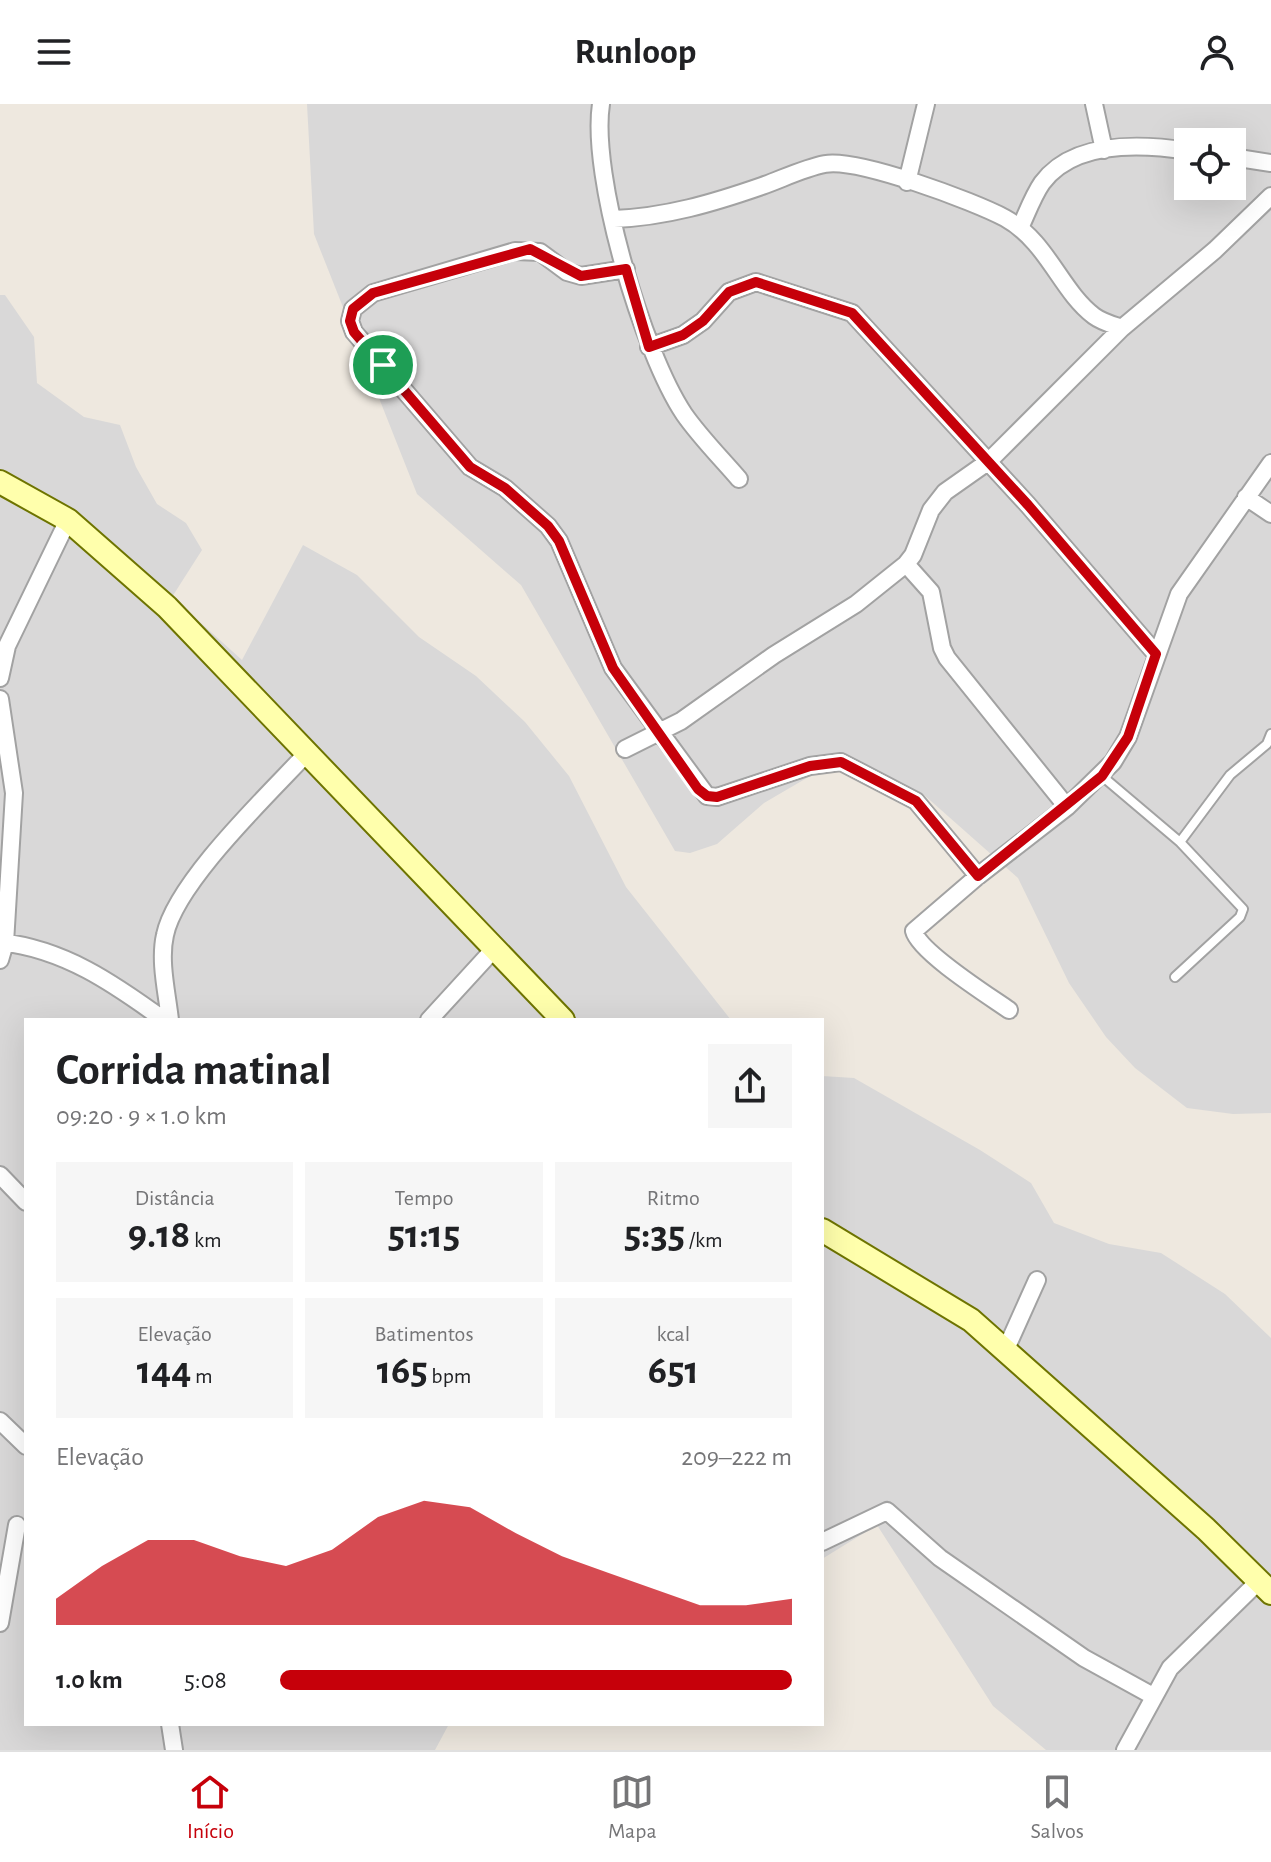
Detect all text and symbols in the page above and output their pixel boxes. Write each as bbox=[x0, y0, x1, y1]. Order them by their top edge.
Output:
icon: menu bbox=[32, 30, 76, 74]
icon: person bbox=[1195, 30, 1239, 74]
text: Runloop bbox=[575, 34, 696, 70]
map controls bbox=[1174, 128, 1246, 200]
button: locate bbox=[1174, 128, 1246, 200]
pin bbox=[349, 331, 417, 399]
icon: arrive bbox=[361, 343, 405, 387]
button: share bbox=[708, 1044, 792, 1128]
text: Corrida matinal bbox=[56, 1049, 332, 1093]
text: 09:20 · 9 × 1.0 km bbox=[56, 1103, 227, 1129]
text: Distância bbox=[135, 1187, 215, 1209]
text: Tempo bbox=[394, 1187, 454, 1209]
text: Ritmo bbox=[647, 1187, 700, 1209]
text: 9.18 bbox=[128, 1215, 190, 1255]
text: 51:15 bbox=[388, 1215, 460, 1255]
text: 5:35 bbox=[624, 1215, 685, 1255]
text: km bbox=[190, 1229, 222, 1251]
text: /km bbox=[685, 1229, 723, 1251]
text: Elevação bbox=[137, 1323, 212, 1345]
text: Batimentos bbox=[374, 1323, 474, 1345]
text: kcal bbox=[657, 1323, 690, 1345]
text: 144 bbox=[137, 1351, 191, 1391]
text: 165 bbox=[377, 1351, 428, 1391]
text: 651 bbox=[648, 1351, 699, 1391]
text: m bbox=[191, 1365, 213, 1387]
text: bpm bbox=[428, 1365, 471, 1387]
text: Elevação bbox=[56, 1444, 144, 1470]
text: 209–222 m bbox=[681, 1444, 792, 1470]
text: 1.0 km bbox=[56, 1667, 123, 1693]
text: 5:08 bbox=[184, 1667, 227, 1693]
tab: Início bbox=[187, 1770, 234, 1844]
tab: Mapa bbox=[608, 1770, 657, 1844]
tab: Salvos bbox=[1031, 1770, 1084, 1844]

